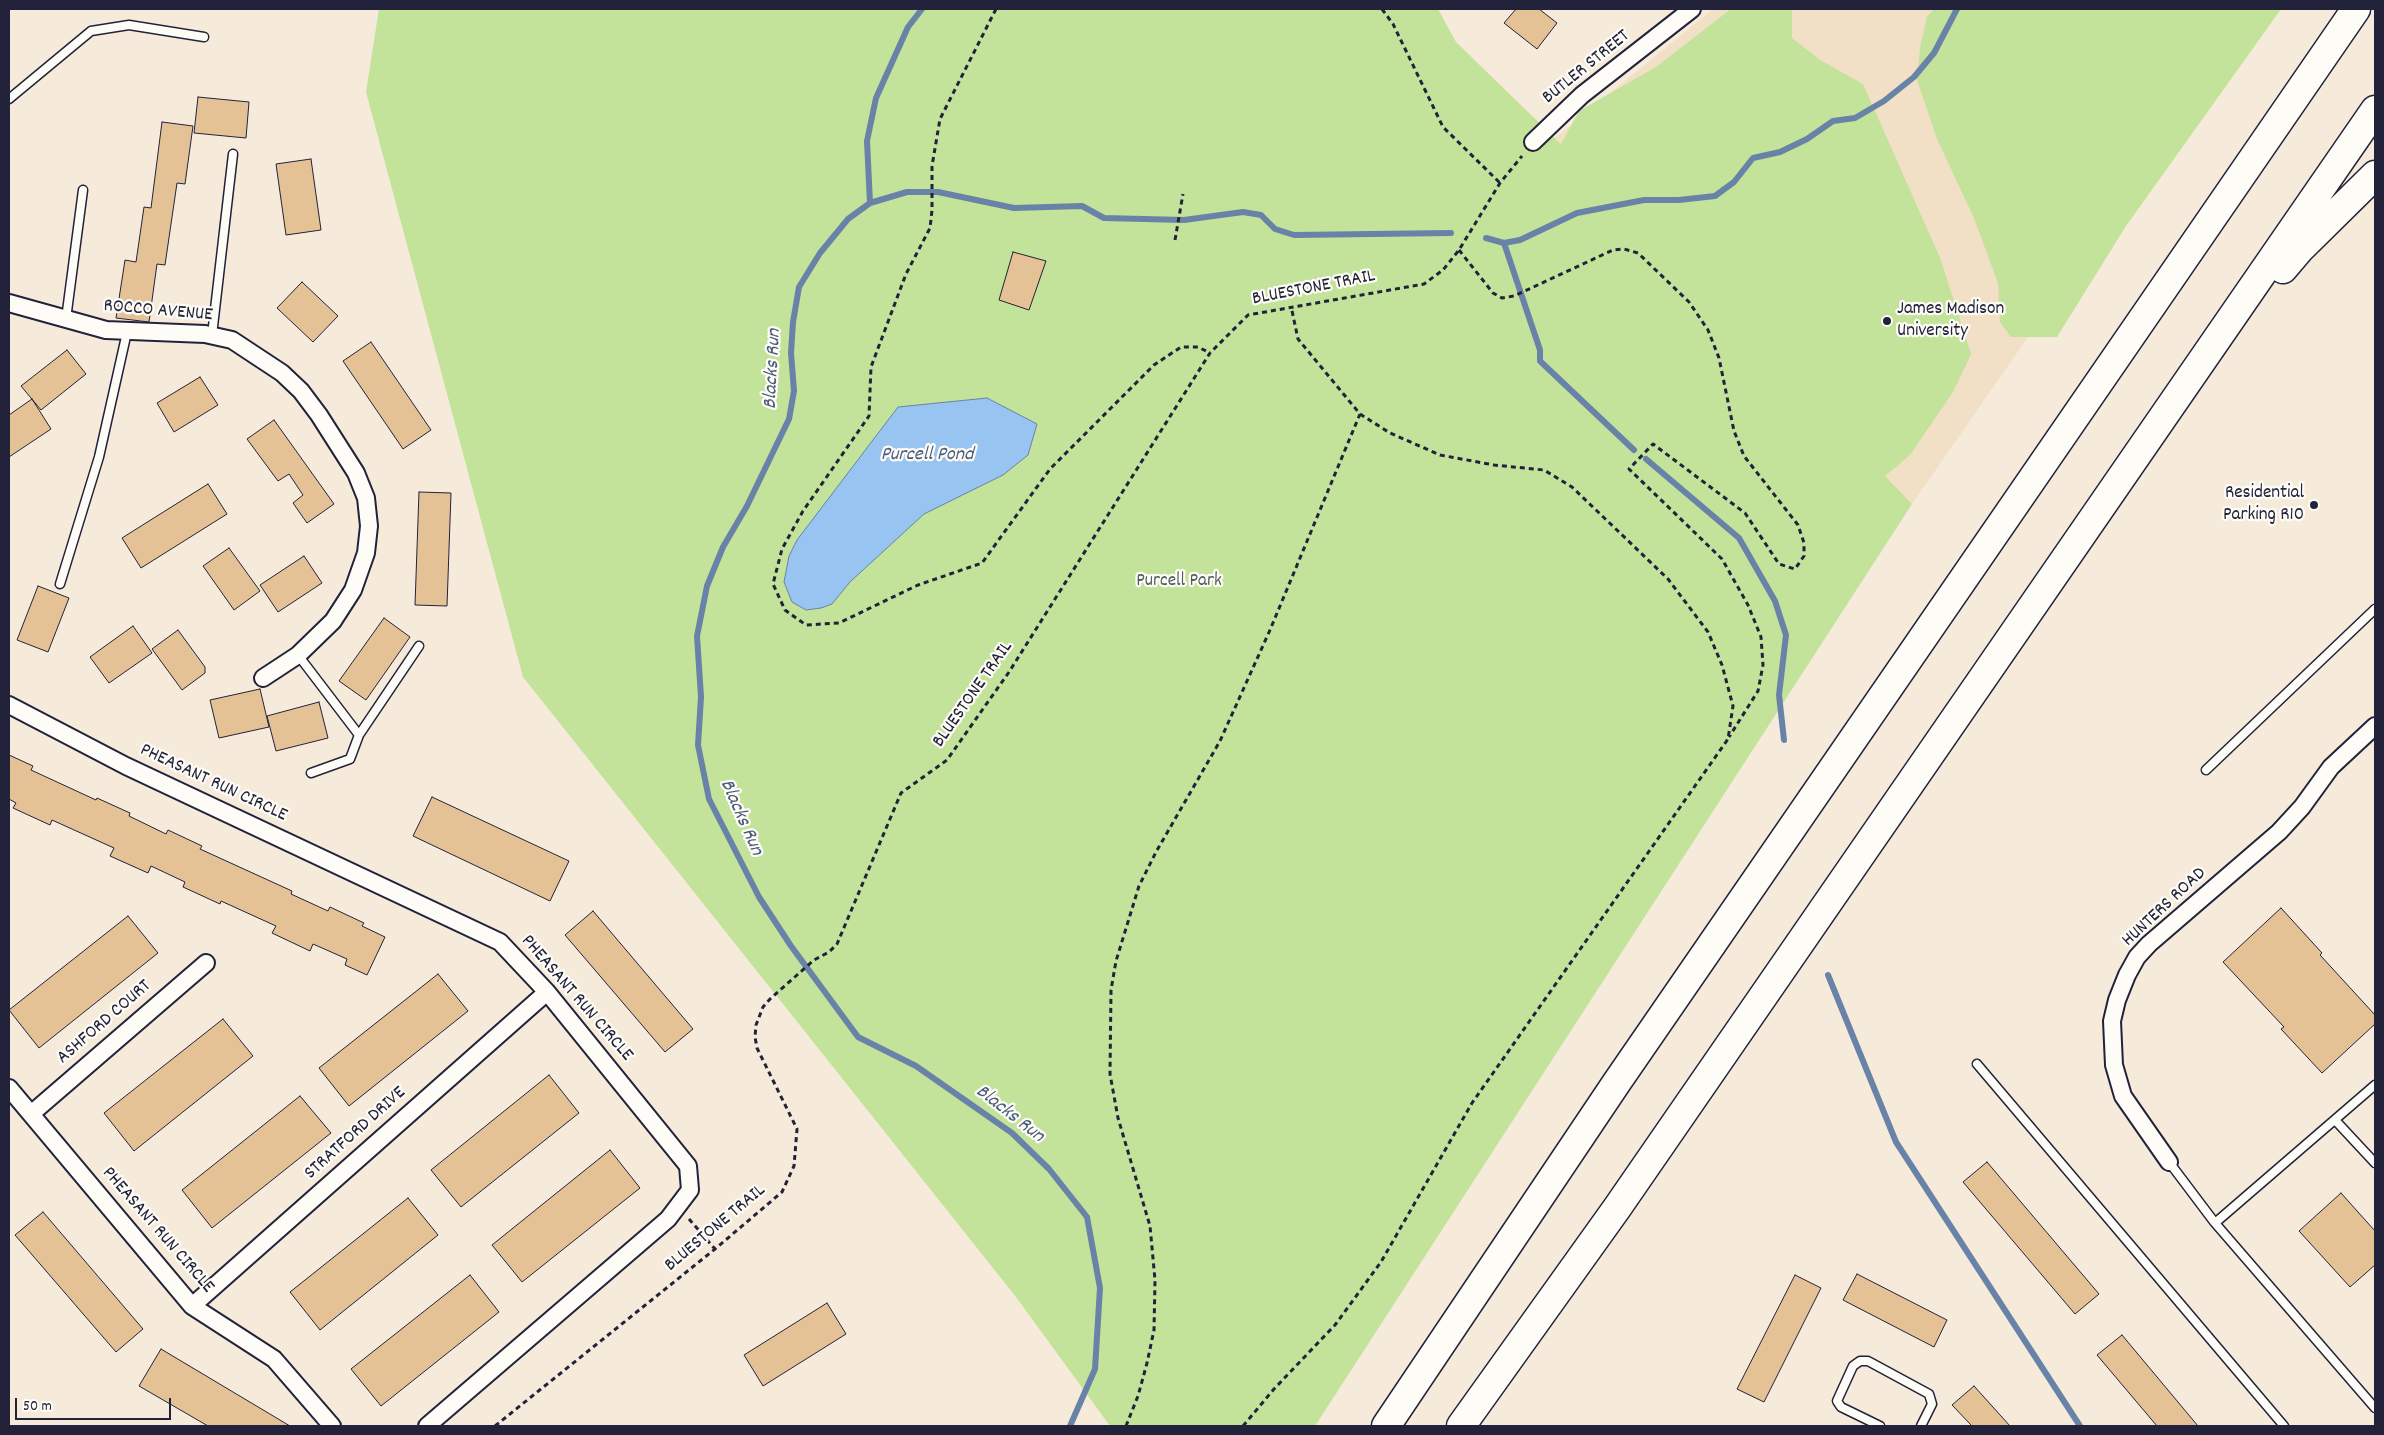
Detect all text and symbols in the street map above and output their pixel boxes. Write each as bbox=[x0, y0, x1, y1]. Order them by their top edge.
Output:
street label: BUTLER STREET bbox=[1539, 26, 1635, 110]
street label: BLUESTONE TRAIL bbox=[1251, 266, 1377, 312]
street label: ROCCO AVENUE bbox=[102, 296, 214, 328]
place label: James Madison University bbox=[1897, 299, 2004, 343]
marker: James Madison University bbox=[1881, 315, 1893, 327]
water label: Blacks Run bbox=[760, 328, 788, 410]
water label: Purcell Pond bbox=[881, 444, 973, 468]
place label: Residential Parking R10 bbox=[2223, 483, 2304, 527]
marker: Residential Parking R10 bbox=[2308, 499, 2320, 511]
park label: Purcell Park bbox=[1136, 571, 1222, 593]
street label: BLUESTONE TRAIL bbox=[929, 637, 1019, 753]
street label: PHEASANT RUN CIRCLE bbox=[136, 740, 290, 828]
water label: Blacks Run bbox=[713, 776, 767, 860]
street label: HUNTERS ROAD bbox=[2118, 863, 2212, 953]
street label: PHEASANT RUN CIRCLE bbox=[515, 931, 637, 1067]
street label: ASHFORD COURT bbox=[53, 976, 157, 1070]
water label: Blacks Run bbox=[970, 1081, 1048, 1149]
street label: STRATFORD DRIVE bbox=[301, 1082, 411, 1186]
street label: PHEASANT RUN CIRCLE bbox=[96, 1163, 218, 1299]
street label: BLUESTONE TRAIL bbox=[661, 1180, 771, 1278]
scale bar bbox=[18, 1388, 174, 1420]
text: 50 m bbox=[23, 1396, 52, 1418]

